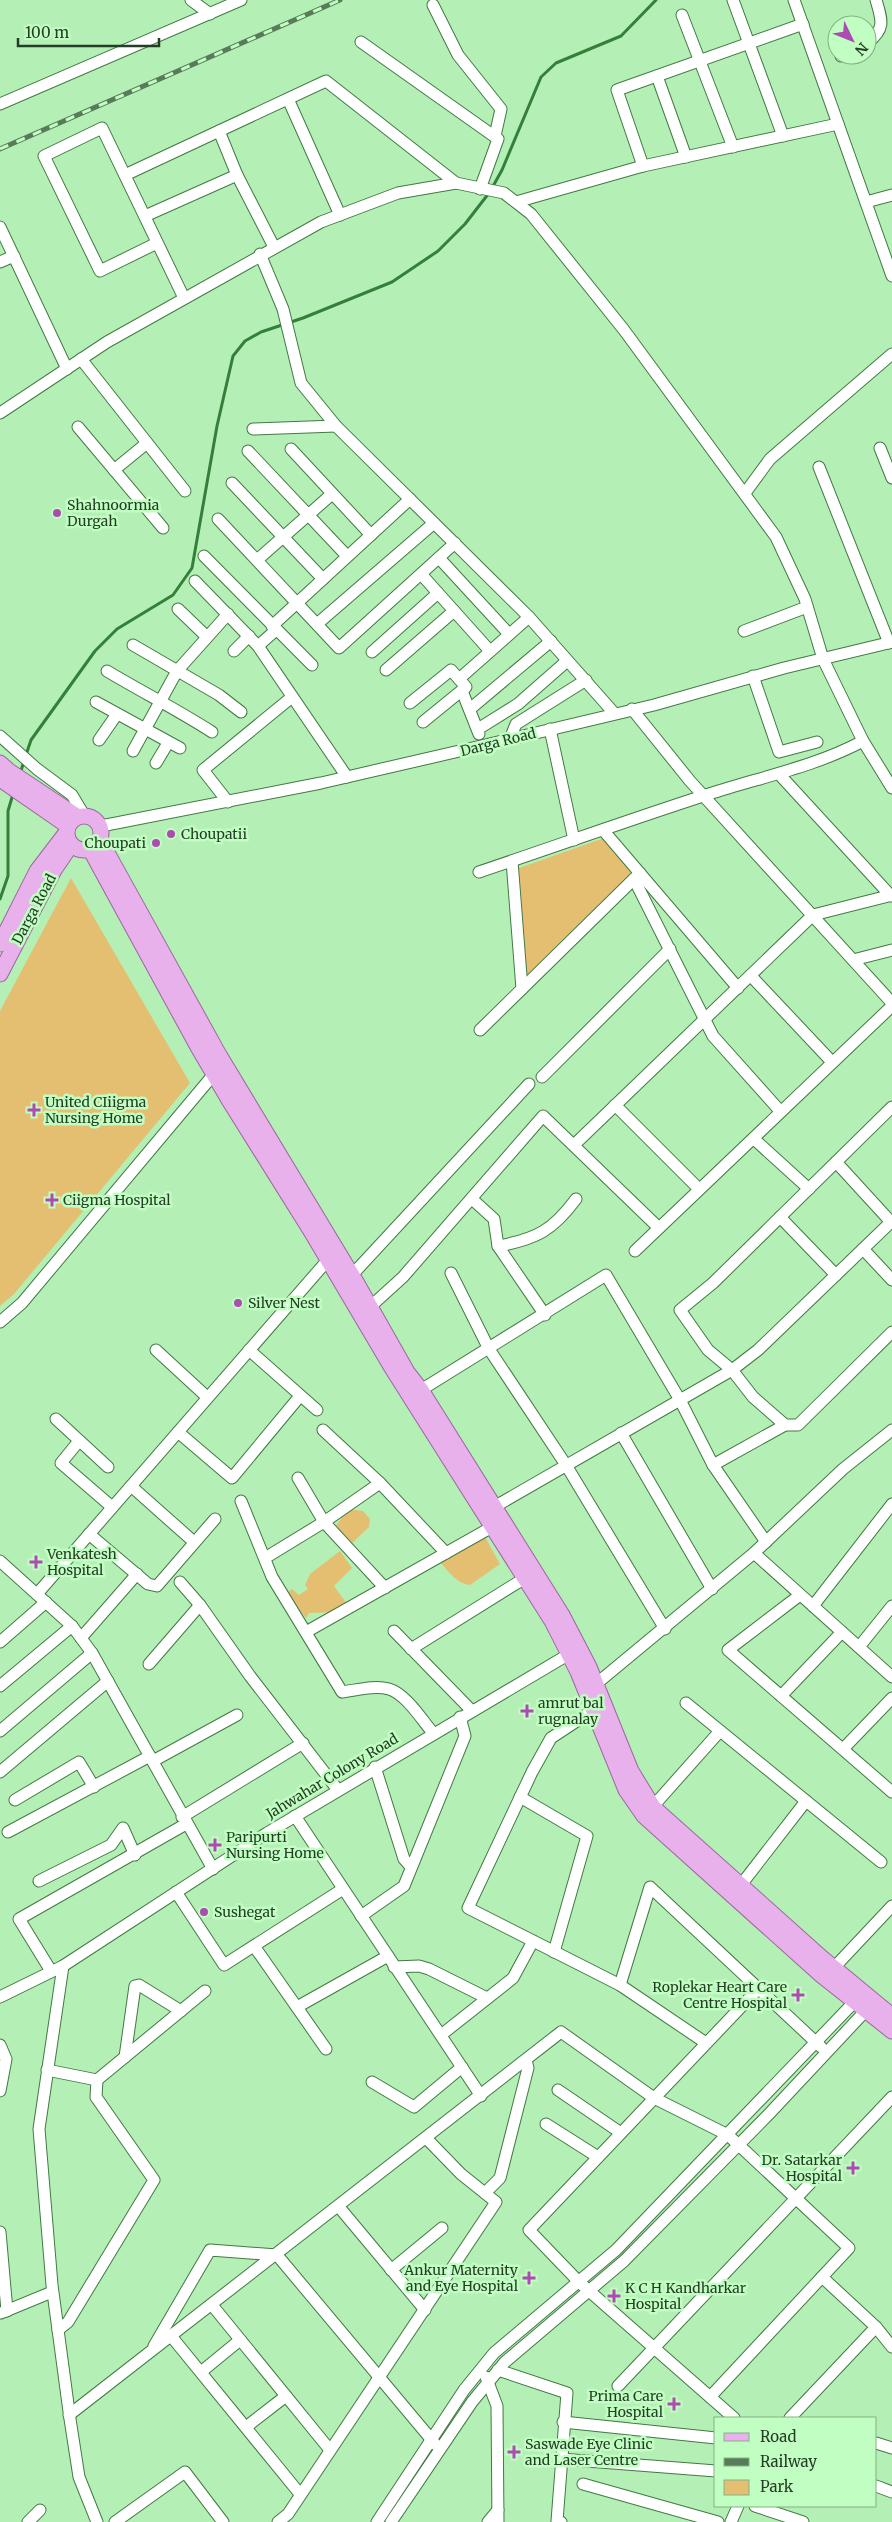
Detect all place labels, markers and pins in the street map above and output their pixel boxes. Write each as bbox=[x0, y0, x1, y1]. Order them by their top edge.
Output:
place label: Shahnoormia Durgah bbox=[67, 496, 160, 530]
marker: Shahnoormia Durgah bbox=[51, 507, 63, 519]
place label: Choupatii bbox=[181, 825, 247, 843]
marker: Choupatii bbox=[165, 828, 177, 840]
place label: Choupati bbox=[85, 834, 146, 852]
marker: Choupati bbox=[150, 837, 162, 849]
place label: United CIiigma Nursing Home bbox=[45, 1093, 147, 1127]
marker: United CIiigma Nursing Home bbox=[27, 1103, 41, 1117]
place label: Ciigma Hospital bbox=[63, 1191, 171, 1209]
marker: Ciigma Hospital bbox=[45, 1193, 59, 1207]
place label: Silver Nest bbox=[248, 1294, 321, 1312]
marker: Silver Nest bbox=[232, 1297, 244, 1309]
place label: Venkatesh Hospital bbox=[46, 1545, 117, 1579]
marker: Venkatesh Hospital bbox=[29, 1555, 43, 1569]
place label: amrut bal rugnalay bbox=[538, 1694, 604, 1728]
marker: amrut bal rugnalay bbox=[520, 1704, 534, 1718]
place label: Paripurti Nursing Home bbox=[226, 1828, 324, 1862]
marker: Paripurti Nursing Home bbox=[208, 1838, 222, 1852]
place label: Sushegat bbox=[214, 1903, 276, 1921]
marker: Sushegat bbox=[198, 1906, 210, 1918]
place label: Roplekar Heart Care Centre Hospital bbox=[652, 1978, 788, 2012]
marker: Roplekar Heart Care Centre Hospital bbox=[791, 1988, 805, 2002]
place label: Dr. Satarkar Hospital bbox=[761, 2151, 843, 2185]
marker: Dr. Satarkar Hospital bbox=[846, 2161, 860, 2175]
place label: Ankur Maternity and Eye Hospital bbox=[403, 2261, 519, 2295]
marker: Ankur Maternity and Eye Hospital bbox=[522, 2271, 536, 2285]
place label: K C H Kandharkar Hospital bbox=[625, 2279, 746, 2313]
marker: K C H Kandharkar Hospital bbox=[607, 2289, 621, 2303]
place label: Prima Care Hospital bbox=[588, 2387, 664, 2421]
marker: Prima Care Hospital bbox=[667, 2397, 681, 2411]
place label: Saswade Eye Clinic and Laser Centre bbox=[525, 2435, 652, 2469]
marker: Saswade Eye Clinic and Laser Centre bbox=[507, 2445, 521, 2459]

